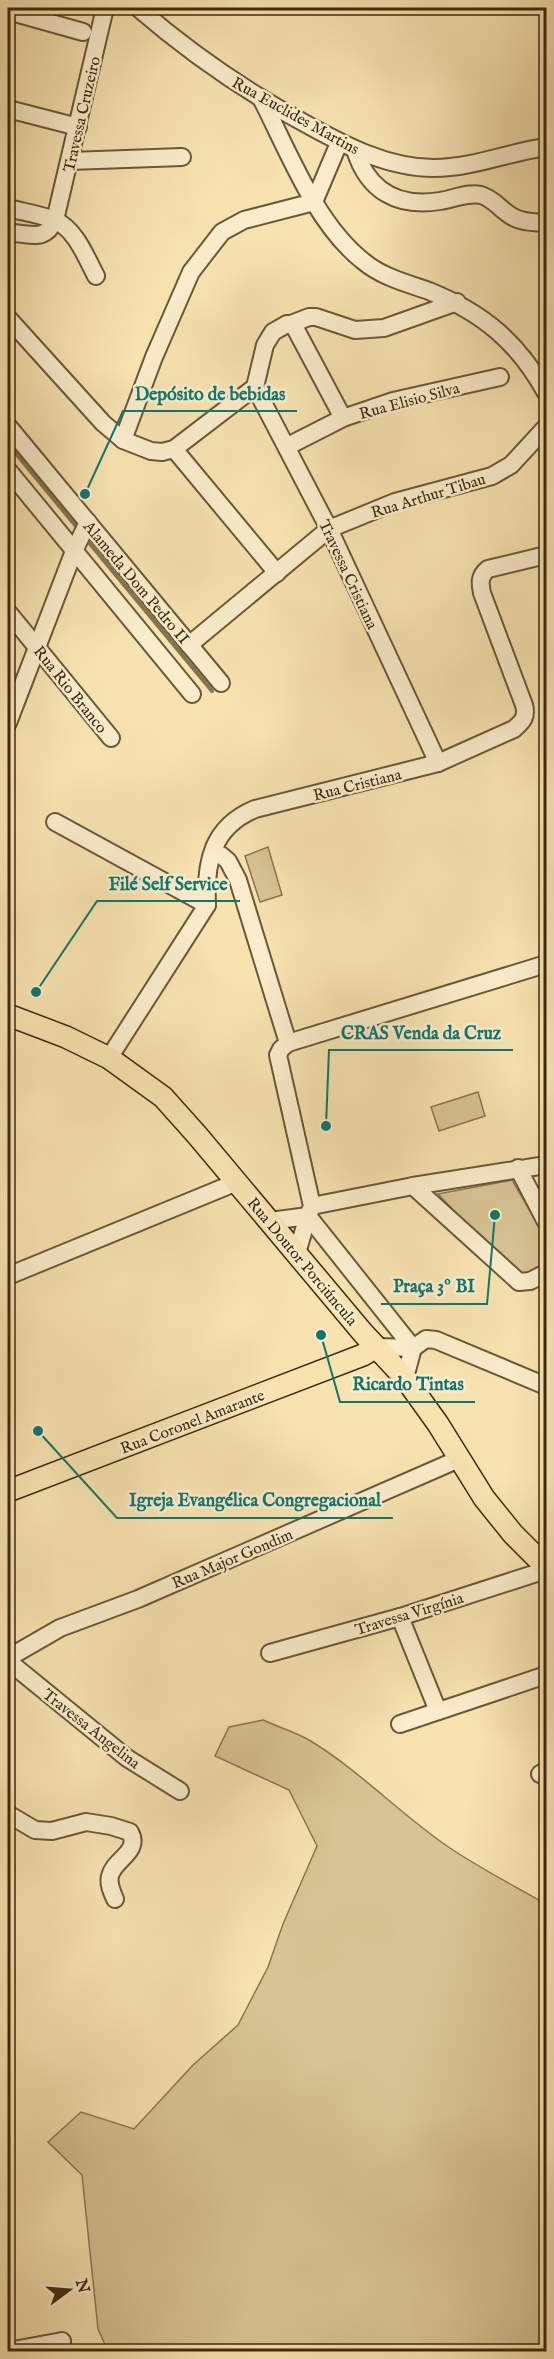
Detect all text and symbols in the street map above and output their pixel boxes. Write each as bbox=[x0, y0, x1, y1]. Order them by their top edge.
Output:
street label: Travessa Cruzeiro bbox=[60, 54, 106, 174]
street label: Rua Euclides Martins bbox=[228, 73, 362, 160]
callout: Depósito de bebidas bbox=[123, 375, 297, 411]
street label: Rua Elisio Silva bbox=[357, 379, 462, 425]
text: Depósito de bebidas bbox=[135, 384, 286, 407]
street label: Rua Arthur Tibau bbox=[369, 470, 488, 524]
street label: Alameda Dom Pedro II bbox=[77, 517, 193, 649]
street label: Travessa Cristiana bbox=[313, 517, 381, 633]
street label: Rua Rio Branco bbox=[28, 643, 111, 738]
street label: Rua Cristiana bbox=[311, 765, 404, 807]
callout: Filé Self Service bbox=[97, 865, 240, 901]
text: Filé Self Service bbox=[109, 874, 228, 897]
callout: CRAS Venda da Cruz bbox=[329, 1014, 513, 1050]
text: CRAS Venda da Cruz bbox=[341, 1023, 502, 1046]
street label: Rua Doutor Porciúncula bbox=[242, 1194, 361, 1331]
callout: Praça 3º BI bbox=[381, 1268, 487, 1304]
text: Praça 3º BI bbox=[393, 1276, 475, 1299]
callout: Ricardo Tintas bbox=[340, 1366, 475, 1402]
text: Ricardo Tintas bbox=[352, 1374, 464, 1397]
street label: Rua Coronel Amarante bbox=[118, 1386, 268, 1460]
callout: Igreja Evangélica Congregacional bbox=[117, 1482, 393, 1518]
text: Igreja Evangélica Congregacional bbox=[129, 1490, 382, 1513]
street label: Rua Major Gondim bbox=[169, 1525, 296, 1594]
street label: Travessa Virgínia bbox=[353, 1589, 466, 1641]
street label: Travessa Angelina bbox=[38, 1685, 144, 1774]
north arrow bbox=[39, 2260, 99, 2320]
text: N bbox=[70, 2276, 93, 2296]

